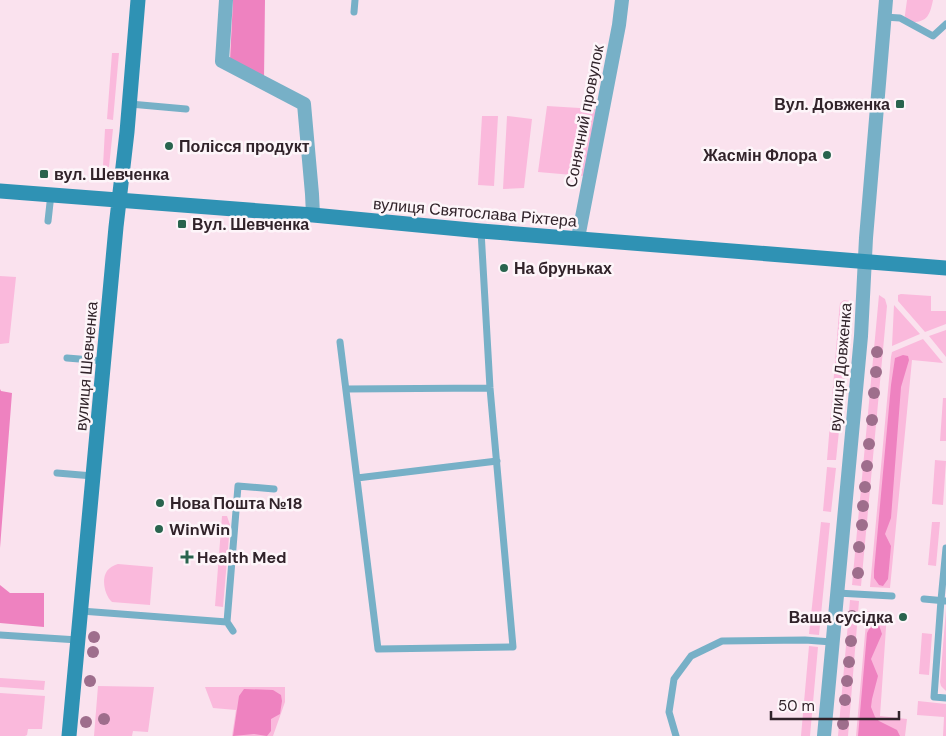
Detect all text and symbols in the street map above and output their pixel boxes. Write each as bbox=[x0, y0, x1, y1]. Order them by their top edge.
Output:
street label: Сонячний провулок bbox=[560, 42, 609, 189]
place label: Вул. Довженка bbox=[774, 94, 890, 115]
marker: Вул. Довженка bbox=[894, 98, 906, 110]
place label: Полісся продукт bbox=[179, 136, 310, 157]
marker: Полісся продукт bbox=[163, 140, 175, 152]
place label: Жасмін Флора bbox=[702, 145, 817, 166]
marker: Жасмін Флора bbox=[821, 149, 833, 161]
place label: вул. Шевченка bbox=[54, 164, 169, 185]
marker: вул. Шевченка bbox=[38, 168, 50, 180]
street label: вулиця Святослава Ріхтера bbox=[372, 193, 578, 232]
place label: Вул. Шевченка bbox=[192, 214, 309, 235]
marker: Вул. Шевченка bbox=[176, 218, 188, 230]
place label: На бруньках bbox=[514, 258, 612, 279]
marker: На бруньках bbox=[498, 262, 510, 274]
street label: вулиця Шевченка bbox=[70, 300, 103, 432]
street label: вулиця Довженка bbox=[824, 302, 857, 432]
place label: Нова Пошта №18 bbox=[170, 493, 303, 514]
marker: Нова Пошта №18 bbox=[154, 497, 166, 509]
place label: WinWin bbox=[169, 519, 230, 540]
marker: WinWin bbox=[153, 523, 165, 535]
place label: Health Med bbox=[197, 547, 287, 568]
marker: Health Med bbox=[181, 551, 193, 563]
place label: Ваша сусідка bbox=[789, 607, 893, 628]
marker: Ваша сусідка bbox=[897, 611, 909, 623]
scale bar bbox=[771, 688, 898, 720]
text: 50 m bbox=[778, 696, 815, 716]

